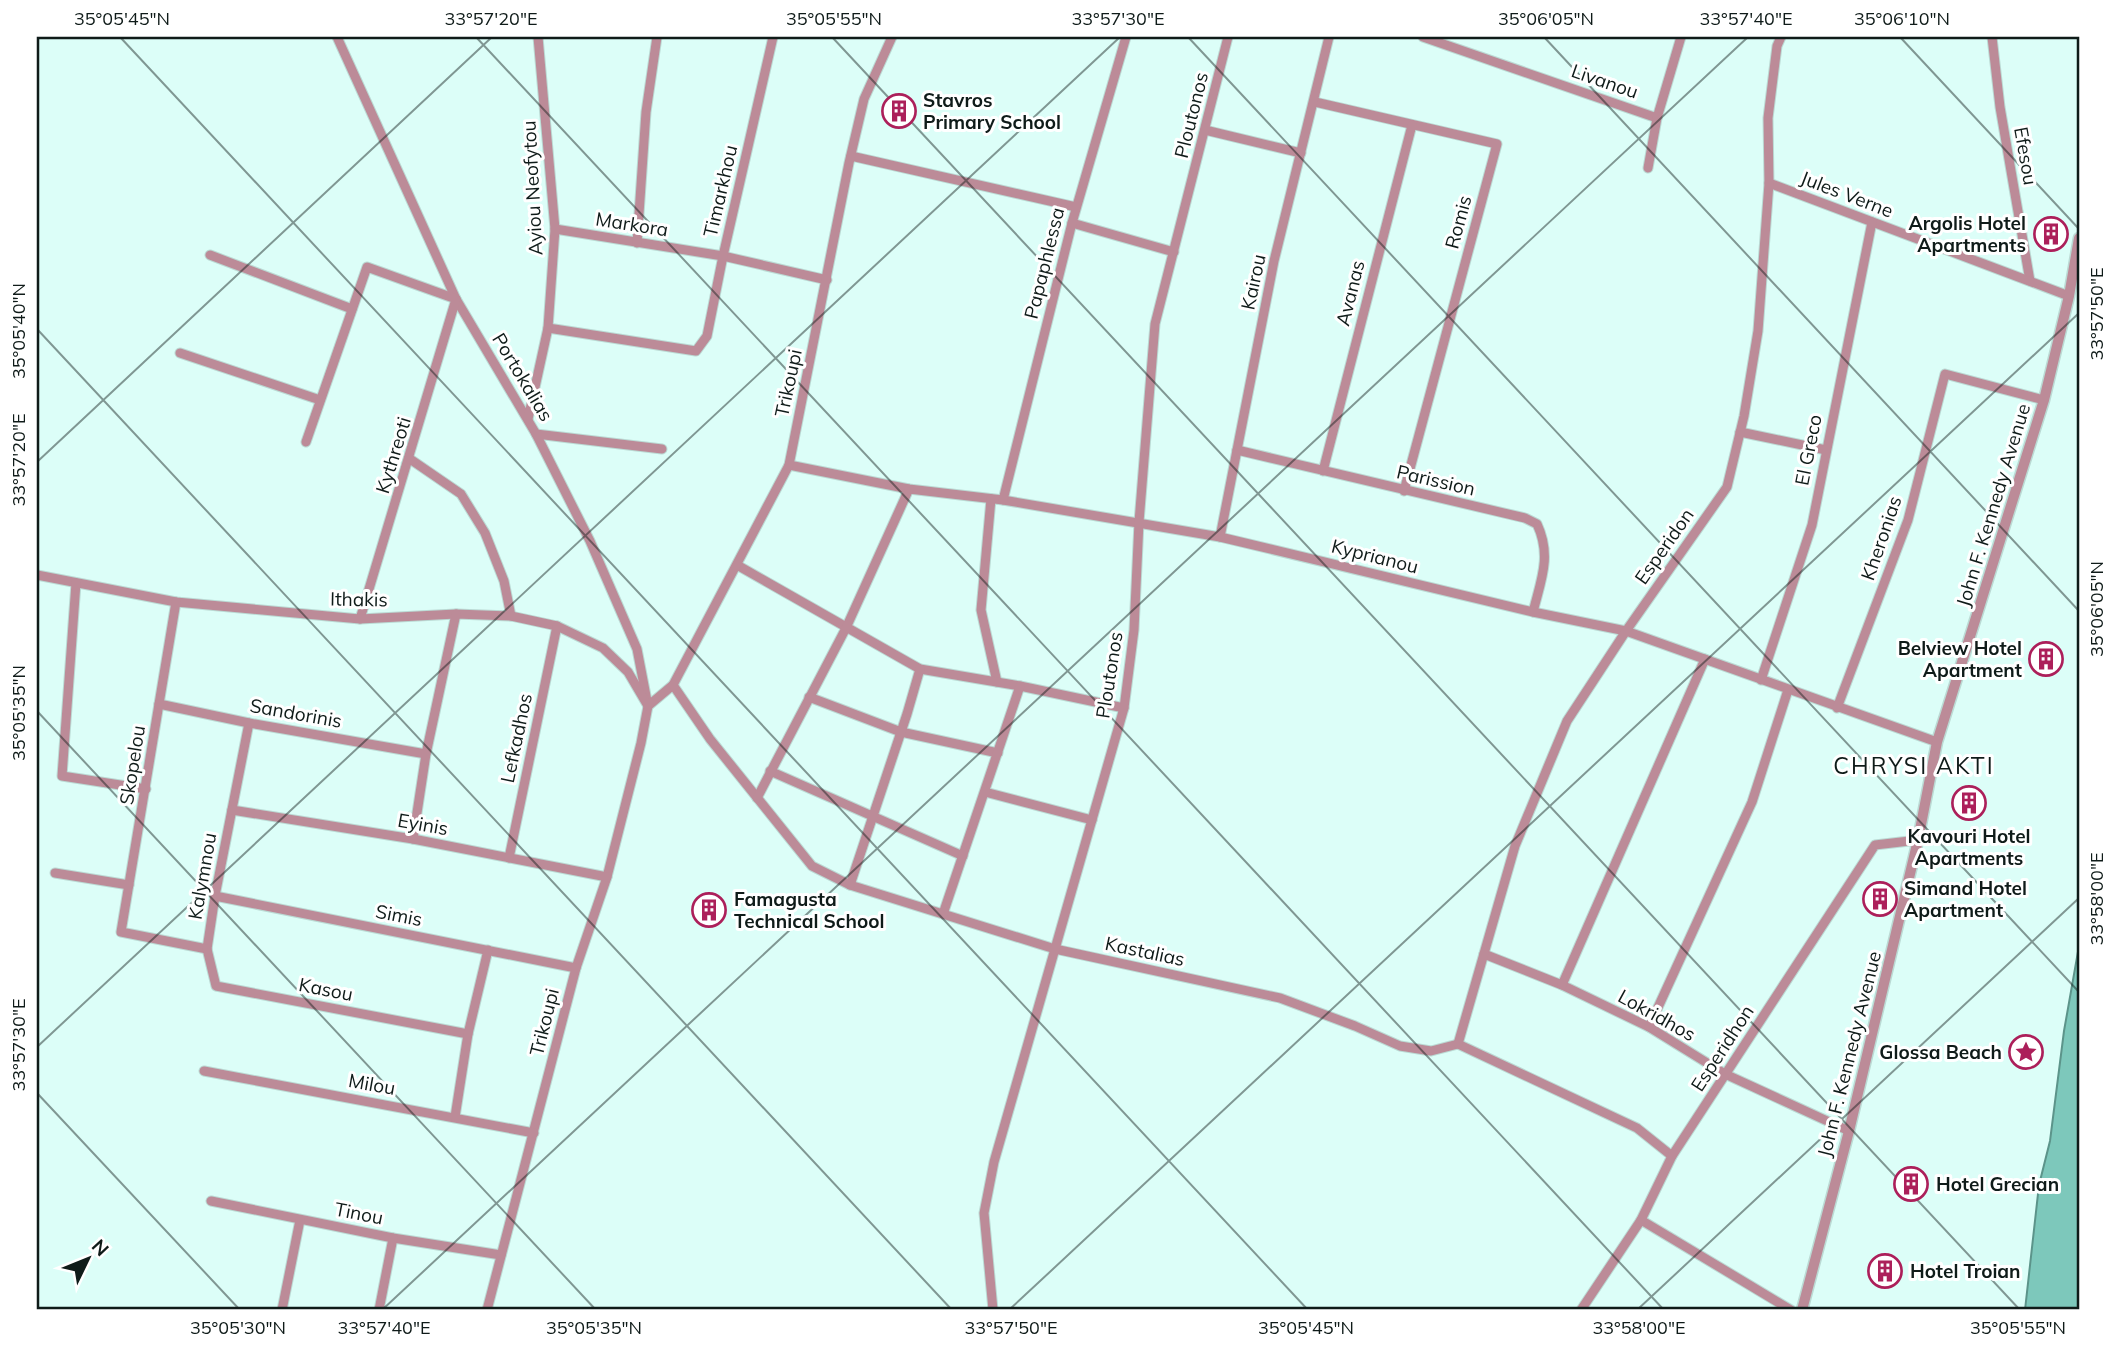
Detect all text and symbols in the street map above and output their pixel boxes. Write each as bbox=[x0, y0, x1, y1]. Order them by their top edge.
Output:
text: 35°05'45"N bbox=[74, 7, 170, 30]
text: 33°57'20"E bbox=[444, 7, 538, 30]
text: 35°05'55"N bbox=[786, 7, 882, 30]
text: 33°57'30"E bbox=[1071, 7, 1165, 30]
text: 35°06'05"N bbox=[1498, 7, 1594, 30]
text: 33°57'40"E bbox=[1699, 7, 1793, 30]
text: 35°06'10"N bbox=[1854, 7, 1950, 30]
street label: Livanou bbox=[1568, 58, 1642, 104]
street label: Ploutonos bbox=[1169, 70, 1213, 160]
place label: Stavros Primary School bbox=[923, 88, 1061, 134]
building icon: Stavros Primary School bbox=[880, 92, 918, 130]
street label: Ayiou Neofytou bbox=[516, 120, 548, 256]
street label: Efesou bbox=[2009, 125, 2043, 187]
street label: Timarkhou bbox=[698, 143, 742, 239]
street label: Jules Verne bbox=[1797, 165, 1897, 223]
street label: Romis bbox=[1439, 193, 1477, 251]
street label: Papaphlessa bbox=[1019, 205, 1069, 321]
street label: Markora bbox=[594, 206, 670, 242]
place label: Argolis Hotel Apartments bbox=[1908, 211, 2026, 257]
building icon: Argolis Hotel Apartments bbox=[2032, 215, 2070, 253]
street label: Kairou bbox=[1235, 252, 1271, 312]
street label: Avanas bbox=[1330, 258, 1370, 328]
text: 33°57'50"E bbox=[2085, 267, 2108, 361]
text: 35°05'40"N bbox=[7, 283, 30, 379]
street label: Portokalias bbox=[487, 329, 559, 425]
street label: Trikoupi bbox=[769, 347, 807, 419]
street label: John F. Kennedy Avenue bbox=[1951, 401, 2035, 609]
text: 33°57'20"E bbox=[7, 413, 30, 507]
street label: El Greco bbox=[1789, 413, 1827, 487]
street label: Kythreoti bbox=[370, 414, 416, 496]
street label: Parission bbox=[1394, 459, 1478, 501]
street label: Kheronias bbox=[1855, 493, 1907, 583]
street label: Esperidon bbox=[1629, 503, 1699, 589]
street label: Kyprianou bbox=[1329, 534, 1421, 578]
text: 35°06'05"N bbox=[2085, 561, 2108, 657]
street label: Ithakis bbox=[330, 586, 388, 612]
street label: Ploutonos bbox=[1090, 630, 1128, 720]
place label: Belview Hotel Apartment bbox=[1898, 636, 2022, 682]
building icon: Belview Hotel Apartment bbox=[2027, 640, 2065, 678]
text: 35°05'35"N bbox=[7, 665, 30, 761]
street label: Lefkadhos bbox=[495, 691, 537, 785]
street label: Sandorinis bbox=[248, 693, 344, 733]
street label: Skopelou bbox=[114, 723, 150, 807]
district label: CHRYSI AKTI bbox=[1833, 751, 1995, 780]
building icon: Kavouri Hotel Apartments bbox=[1950, 784, 1988, 822]
street label: Eyinis bbox=[396, 808, 450, 840]
place label: Kavouri Hotel Apartments bbox=[1907, 824, 2031, 870]
street label: Kalymnou bbox=[183, 831, 221, 921]
text: 33°58'00"E bbox=[2085, 852, 2108, 946]
place label: Simand Hotel Apartment bbox=[1904, 876, 2027, 922]
building icon: Simand Hotel Apartment bbox=[1861, 880, 1899, 918]
place label: Famagusta Technical School bbox=[734, 887, 884, 933]
building icon: Famagusta Technical School bbox=[690, 891, 728, 929]
street label: Simis bbox=[374, 899, 424, 931]
street label: Kastalias bbox=[1103, 931, 1187, 971]
street label: John F. Kennedy Avenue bbox=[1812, 949, 1886, 1159]
street label: Kasou bbox=[297, 972, 355, 1006]
street label: Lokridhos bbox=[1614, 984, 1700, 1046]
street label: Trikoupi bbox=[524, 986, 564, 1058]
text: 33°57'30"E bbox=[7, 998, 30, 1092]
street label: Esperidhon bbox=[1685, 1000, 1759, 1096]
place icon: Glossa Beach bbox=[2007, 1033, 2045, 1071]
place label: Glossa Beach bbox=[1879, 1040, 2002, 1064]
street label: Milou bbox=[347, 1068, 397, 1100]
building icon: Hotel Grecian bbox=[1892, 1165, 1930, 1203]
place label: Hotel Grecian bbox=[1936, 1172, 2059, 1196]
street label: Tinou bbox=[333, 1197, 385, 1229]
north arrow bbox=[52, 1224, 122, 1294]
text: N bbox=[87, 1234, 114, 1261]
building icon: Hotel Troian bbox=[1866, 1252, 1904, 1290]
place label: Hotel Troian bbox=[1910, 1259, 2021, 1283]
text: 35°05'30"N bbox=[190, 1316, 286, 1339]
text: 33°57'40"E bbox=[337, 1316, 431, 1339]
text: 35°05'35"N bbox=[546, 1316, 642, 1339]
text: 33°57'50"E bbox=[964, 1316, 1058, 1339]
text: 35°05'45"N bbox=[1258, 1316, 1354, 1339]
text: 33°58'00"E bbox=[1592, 1316, 1686, 1339]
text: 35°05'55"N bbox=[1970, 1316, 2066, 1339]

